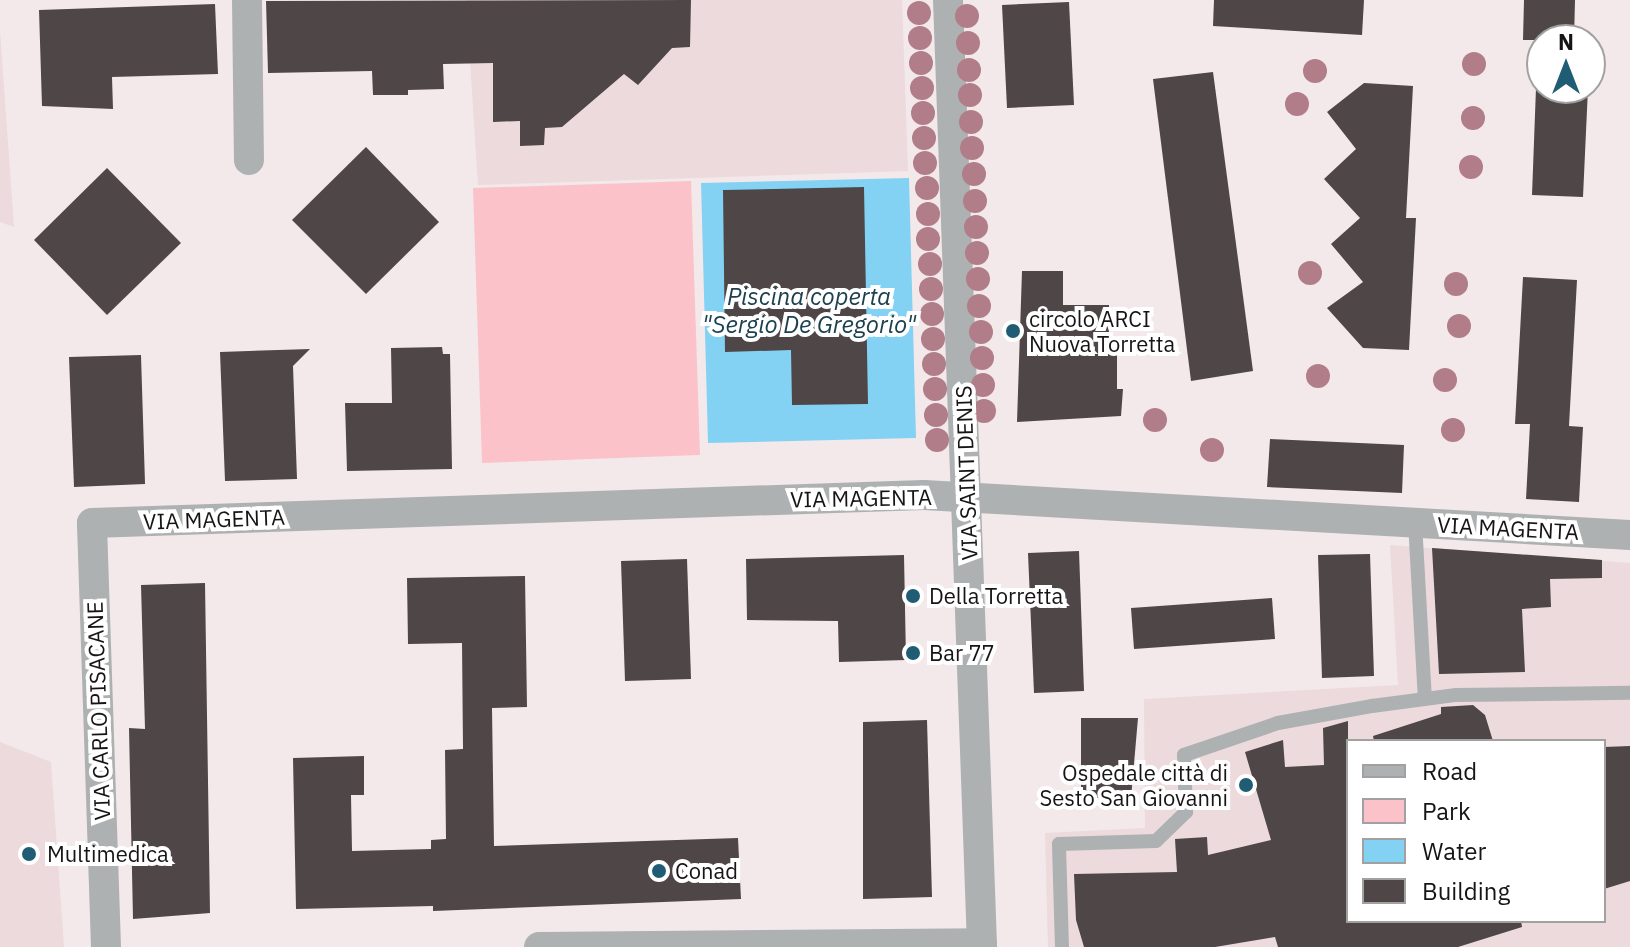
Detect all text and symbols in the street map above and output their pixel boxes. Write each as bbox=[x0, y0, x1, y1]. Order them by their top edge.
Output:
north arrow bbox=[1526, 24, 1606, 104]
text: N bbox=[1558, 27, 1574, 56]
water label: Piscina coperta "Sergio De Gregorio" bbox=[702, 283, 916, 339]
place label: circolo ARCI Nuova Torretta bbox=[1029, 305, 1175, 356]
marker: circolo ARCI Nuova Torretta bbox=[1004, 322, 1022, 340]
street label: VIA SAINT DENIS bbox=[950, 385, 982, 561]
street label: VIA MAGENTA bbox=[790, 484, 932, 512]
street label: VIA MAGENTA bbox=[143, 503, 285, 535]
street label: VIA MAGENTA bbox=[1436, 511, 1580, 545]
place label: Della Torretta bbox=[929, 583, 1063, 609]
marker: Della Torretta bbox=[904, 587, 922, 605]
street label: VIA CARLO PISACANE bbox=[81, 601, 115, 821]
place label: Bar 77 bbox=[929, 640, 995, 666]
marker: Bar 77 bbox=[904, 644, 922, 662]
legend bbox=[1346, 739, 1606, 923]
text: Road bbox=[1422, 755, 1477, 787]
place label: Ospedale città di Sesto San Giovanni bbox=[1039, 759, 1228, 810]
marker: Ospedale città di Sesto San Giovanni bbox=[1235, 774, 1257, 796]
text: Park bbox=[1422, 795, 1471, 827]
text: Water bbox=[1422, 835, 1486, 867]
place label: Multimedica bbox=[47, 841, 169, 867]
marker: Multimedica bbox=[18, 843, 40, 865]
place label: Conad bbox=[675, 858, 738, 884]
marker: Conad bbox=[650, 862, 668, 880]
text: Building bbox=[1422, 875, 1510, 907]

